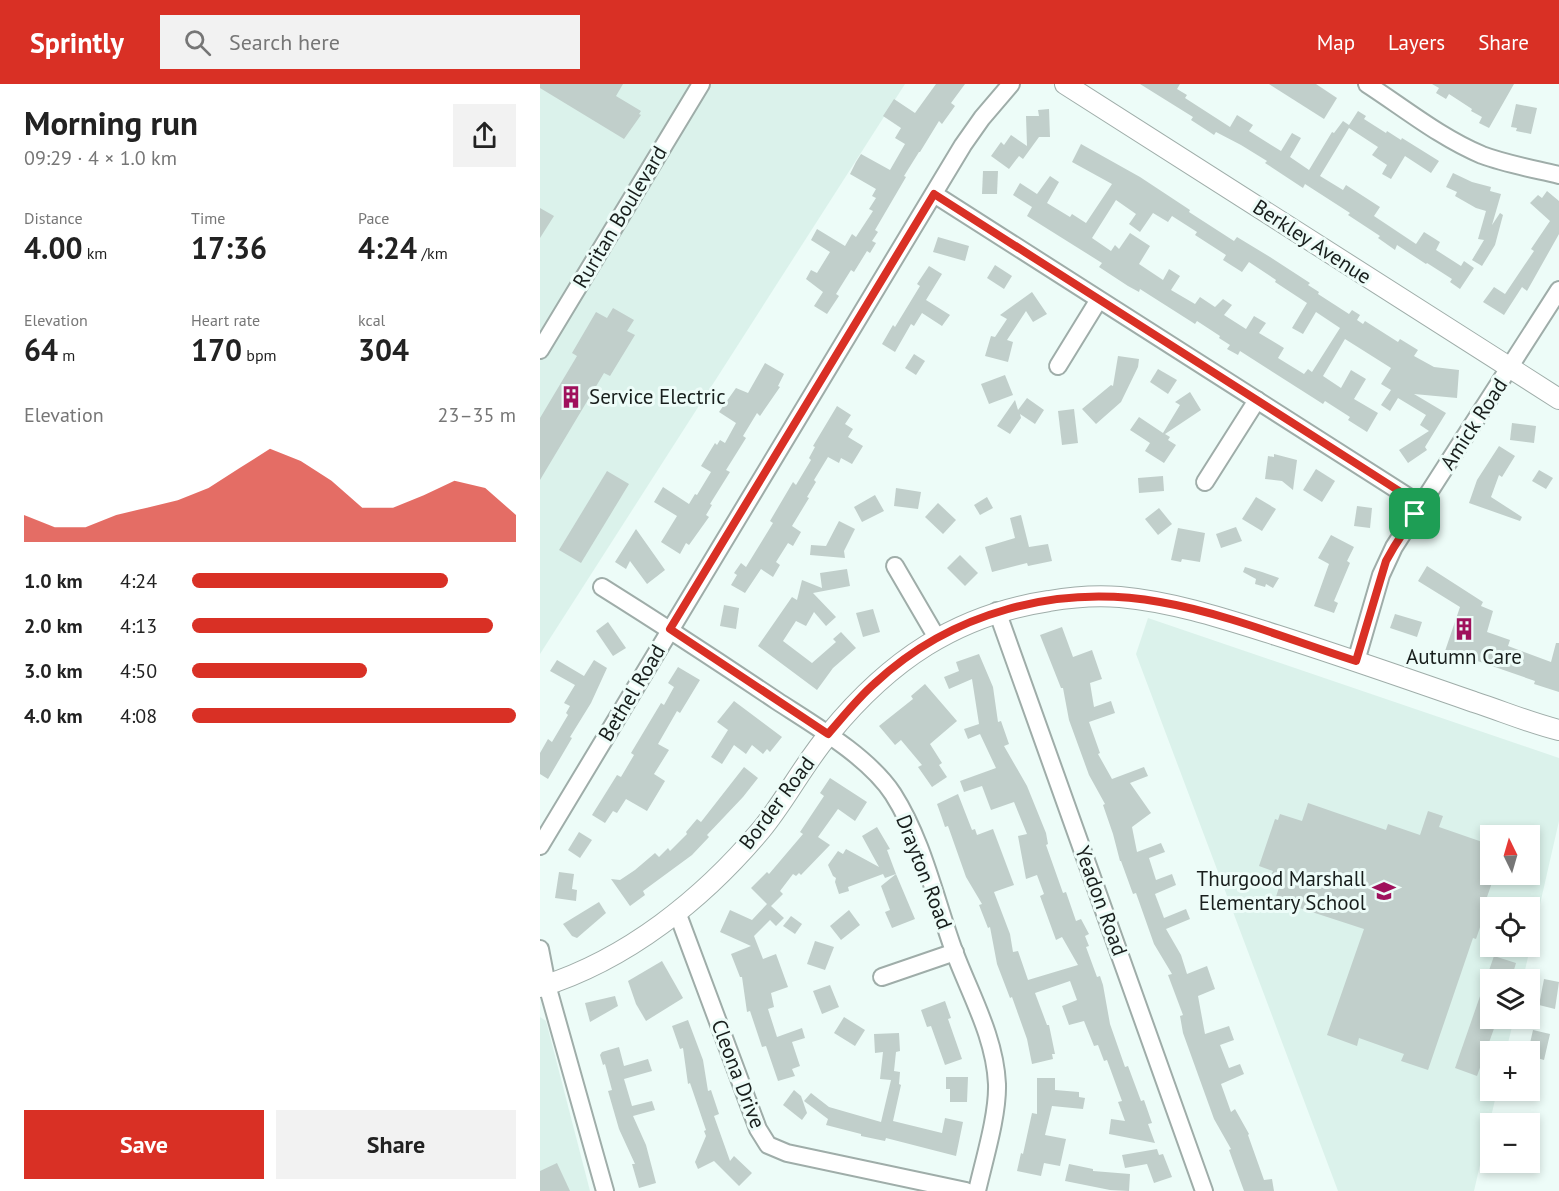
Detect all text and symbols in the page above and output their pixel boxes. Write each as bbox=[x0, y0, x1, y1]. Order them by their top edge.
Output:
search box bbox=[160, 15, 580, 69]
text: Sprintly bbox=[30, 24, 124, 61]
icon: search bbox=[181, 26, 214, 59]
text: Search here bbox=[229, 28, 340, 56]
text: Map bbox=[1317, 29, 1355, 56]
text: Layers bbox=[1388, 29, 1445, 56]
text: Share bbox=[1478, 29, 1529, 56]
text: Morning run bbox=[24, 101, 198, 144]
button: share bbox=[453, 104, 516, 167]
street label: Ruritan Boulevard bbox=[566, 141, 673, 293]
text: 09:29 · 4 × 1.0 km bbox=[24, 145, 177, 171]
street label: Berkley Avenue bbox=[1248, 193, 1377, 290]
text: Distance bbox=[24, 208, 83, 228]
text: Time bbox=[191, 208, 225, 228]
text: Pace bbox=[358, 208, 389, 228]
text: 4.00 bbox=[24, 228, 82, 267]
text: 17:36 bbox=[191, 228, 267, 267]
text: 4:24 bbox=[358, 228, 417, 267]
text: km bbox=[82, 243, 107, 263]
text: /km bbox=[417, 243, 448, 263]
text: Elevation bbox=[24, 310, 88, 330]
text: Heart rate bbox=[191, 310, 260, 330]
text: kcal bbox=[358, 310, 385, 330]
text: 64 bbox=[24, 330, 58, 369]
text: 170 bbox=[191, 330, 242, 369]
text: 304 bbox=[358, 330, 409, 369]
text: m bbox=[58, 345, 75, 365]
text: bpm bbox=[242, 345, 277, 365]
street label: Amick Road bbox=[1434, 373, 1513, 475]
place label: Service Electric bbox=[589, 383, 726, 410]
building icon: Service Electric bbox=[558, 384, 584, 410]
text: Elevation bbox=[24, 402, 104, 428]
text: 23–35 m bbox=[438, 402, 516, 428]
pin bbox=[1389, 488, 1440, 539]
icon: arrive bbox=[1398, 497, 1431, 530]
text: 1.0 km bbox=[24, 568, 83, 594]
text: 4:24 bbox=[120, 568, 157, 594]
text: 2.0 km bbox=[24, 613, 83, 639]
text: 4:13 bbox=[120, 613, 157, 639]
building icon: Autumn Care bbox=[1451, 616, 1477, 642]
street label: Bethel Road bbox=[592, 639, 671, 746]
place label: Autumn Care bbox=[1406, 643, 1522, 670]
text: 3.0 km bbox=[24, 658, 83, 684]
text: 4:50 bbox=[120, 658, 157, 684]
text: 4.0 km bbox=[24, 703, 83, 729]
text: 4:08 bbox=[120, 703, 157, 729]
street label: Border Road bbox=[733, 751, 820, 855]
street label: Drayton Road bbox=[890, 811, 959, 933]
north arrow bbox=[1480, 825, 1540, 885]
map controls bbox=[1480, 825, 1540, 1173]
street label: Yeadon Road bbox=[1069, 842, 1134, 960]
place label: Thurgood Marshall Elementary School bbox=[1197, 865, 1366, 916]
school or university icon: Thurgood Marshall Elementary School bbox=[1371, 878, 1397, 904]
button: locate bbox=[1480, 897, 1540, 957]
button: layers bbox=[1480, 969, 1540, 1029]
street label: Cleona Drive bbox=[705, 1016, 772, 1132]
button: + bbox=[1480, 1041, 1540, 1101]
button: Save bbox=[24, 1110, 264, 1179]
button: Share bbox=[276, 1110, 516, 1179]
button: − bbox=[1480, 1113, 1540, 1173]

